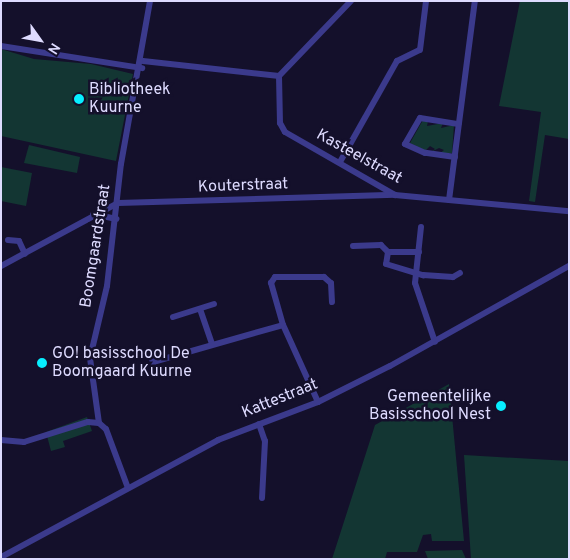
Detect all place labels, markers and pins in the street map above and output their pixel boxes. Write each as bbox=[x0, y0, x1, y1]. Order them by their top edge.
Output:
place label: Bibliotheek Kuurne bbox=[89, 80, 171, 118]
marker: Bibliotheek Kuurne bbox=[73, 93, 85, 105]
place label: GO! basisschool De Boomgaard Kuurne bbox=[52, 344, 192, 382]
marker: GO! basisschool De Boomgaard Kuurne bbox=[36, 357, 48, 369]
place label: Gemeentelijke Basisschool Nest bbox=[369, 387, 491, 425]
marker: Gemeentelijke Basisschool Nest bbox=[495, 400, 507, 412]

